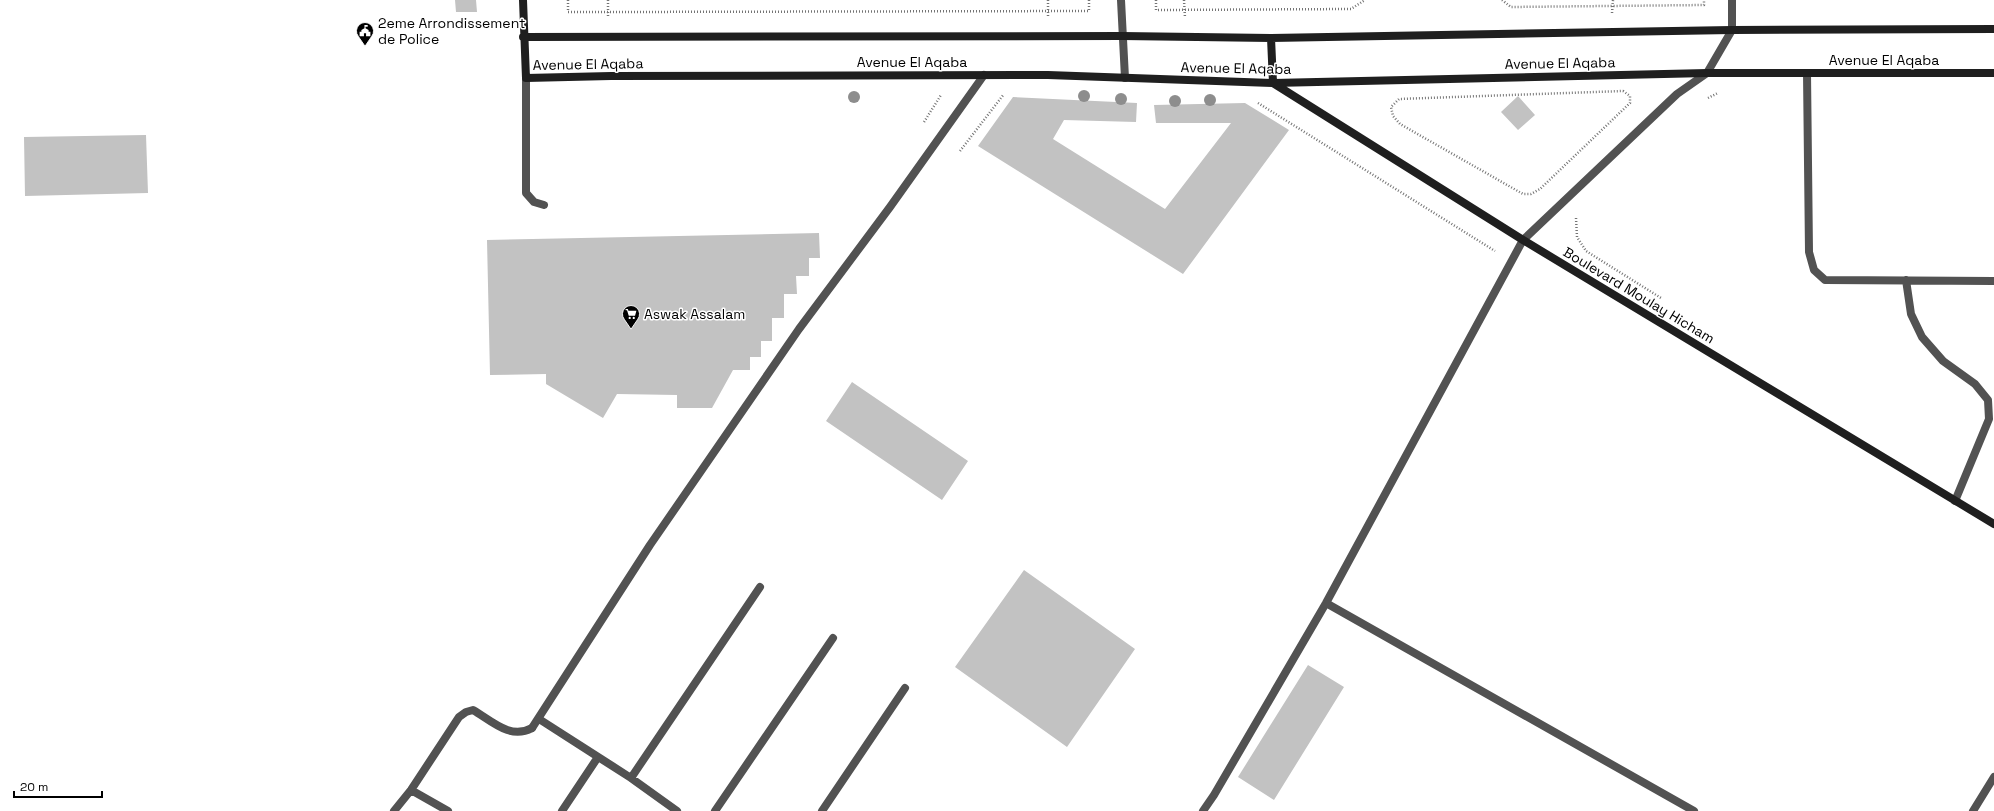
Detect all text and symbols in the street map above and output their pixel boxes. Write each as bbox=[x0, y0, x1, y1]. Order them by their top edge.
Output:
place label: 2eme Arrondissement de Police bbox=[378, 14, 525, 48]
public building icon: 2eme Arrondissement de Police bbox=[355, 21, 375, 46]
street label: Avenue El Aqaba bbox=[1829, 51, 1939, 69]
street label: Avenue El Aqaba bbox=[857, 53, 967, 71]
street label: Avenue El Aqaba bbox=[1504, 53, 1616, 73]
street label: Avenue El Aqaba bbox=[532, 54, 644, 74]
street label: Avenue El Aqaba bbox=[1180, 58, 1292, 78]
street label: Boulevard Moulay Hicham bbox=[1560, 243, 1718, 347]
supermarket icon: Aswak Assalam bbox=[621, 304, 641, 329]
place label: Aswak Assalam bbox=[644, 305, 745, 323]
scale bar bbox=[14, 773, 102, 799]
text: 20 m bbox=[20, 779, 48, 795]

